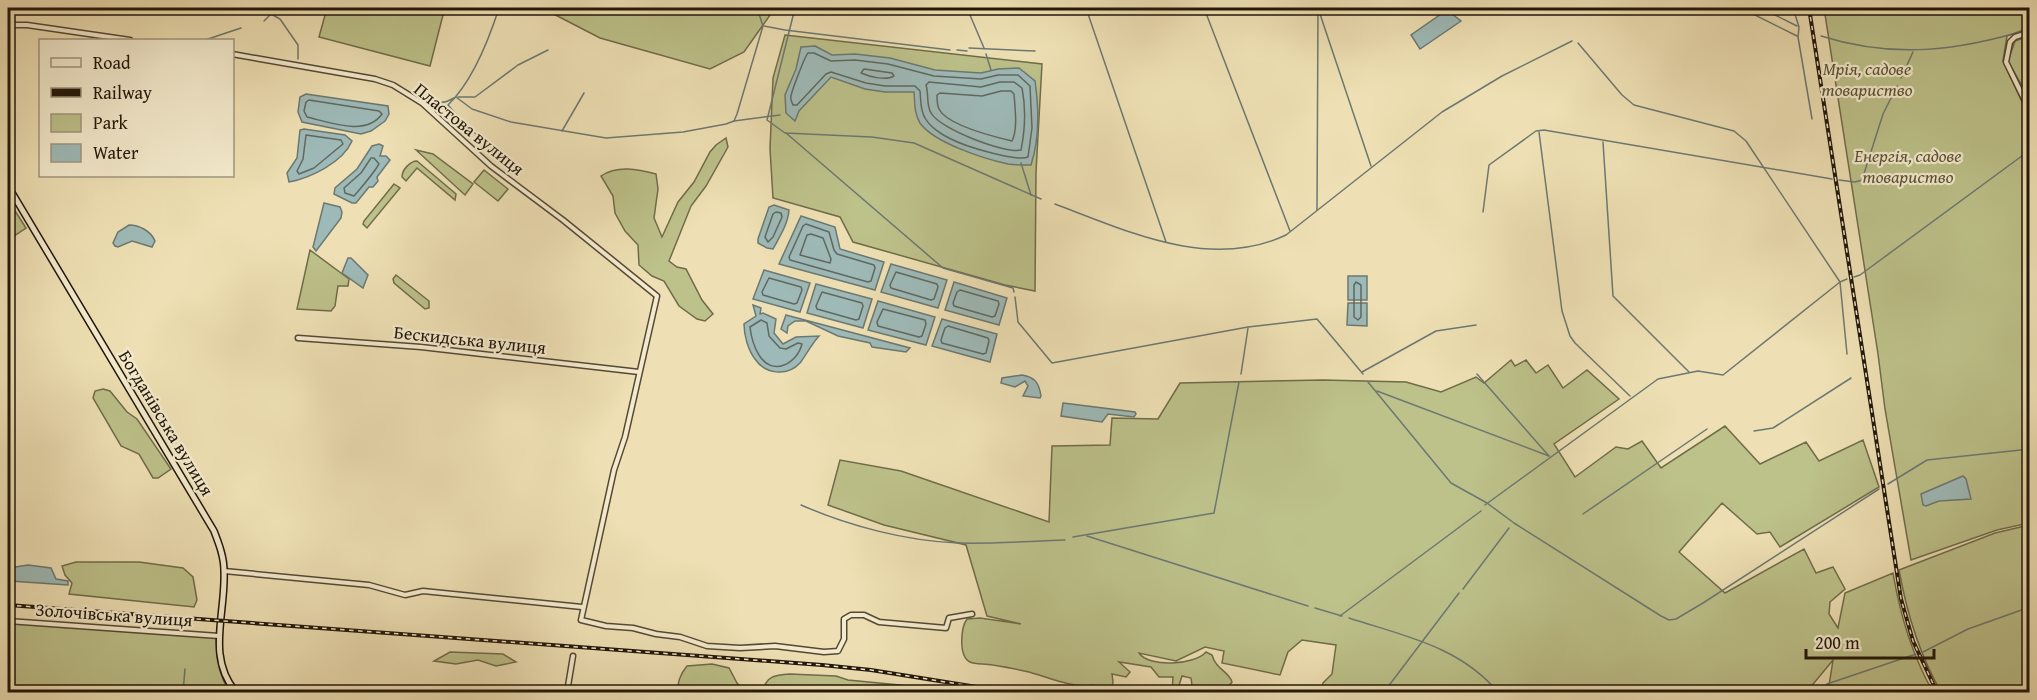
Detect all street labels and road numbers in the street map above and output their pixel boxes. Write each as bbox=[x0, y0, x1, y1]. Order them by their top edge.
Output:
street label: Пластова вулиця bbox=[408, 76, 530, 182]
street label: Бескидська вулиця bbox=[393, 318, 547, 361]
street label: Богданівська вулиця bbox=[112, 345, 221, 501]
street label: Золочівська вулиця bbox=[35, 596, 193, 633]

